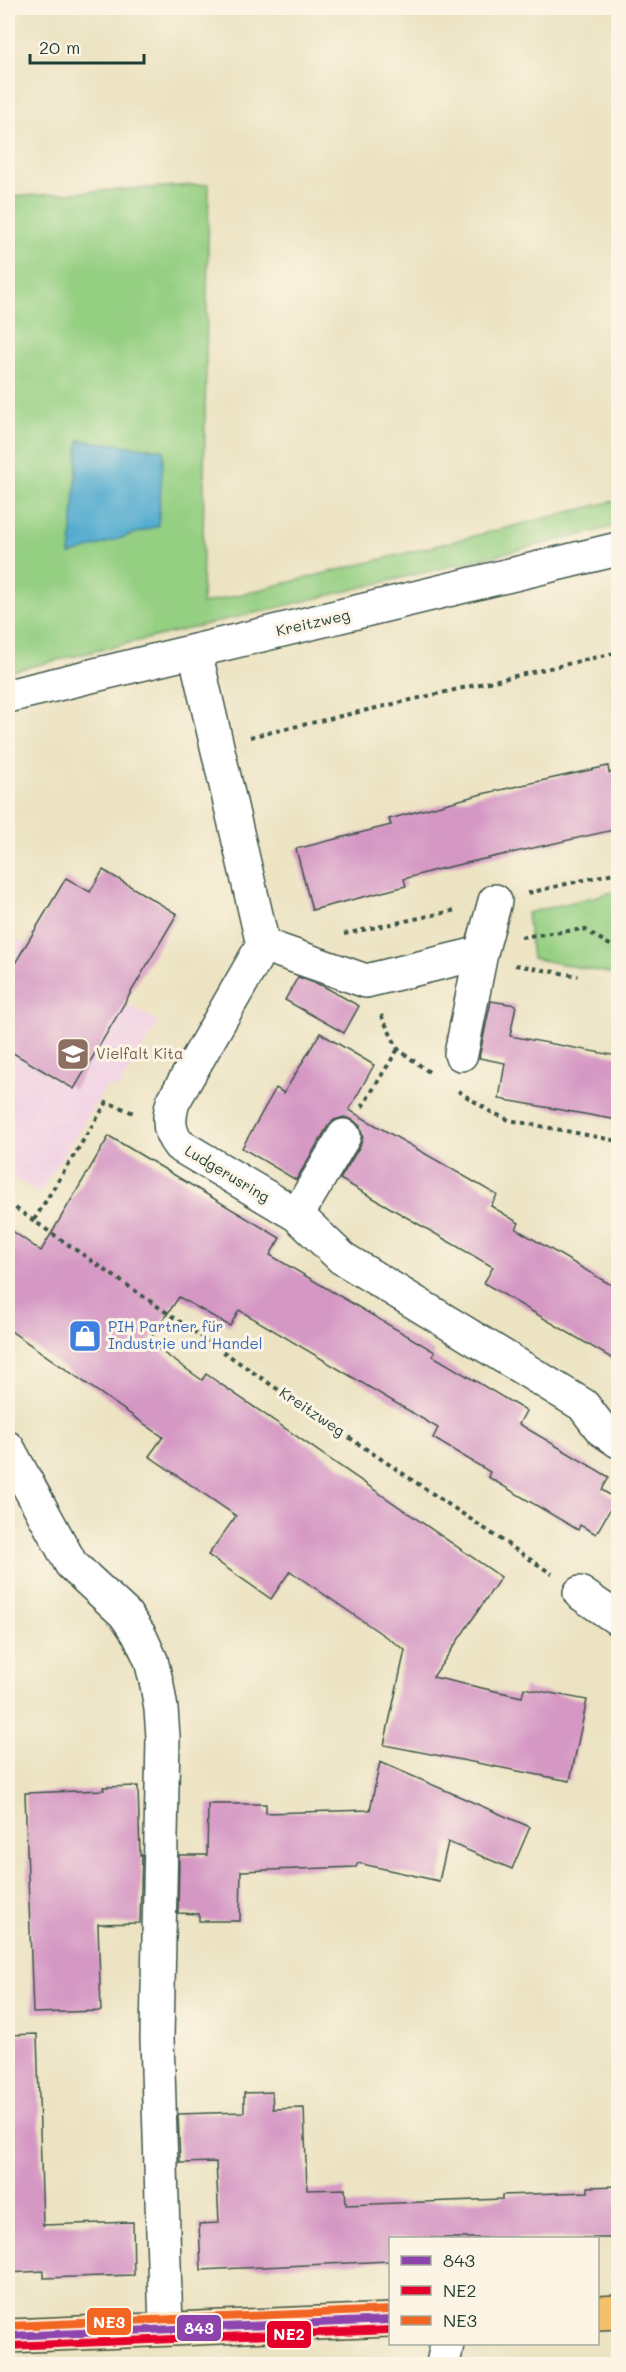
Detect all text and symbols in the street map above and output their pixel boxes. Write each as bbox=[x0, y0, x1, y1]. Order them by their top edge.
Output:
scale bar bbox=[30, 27, 144, 65]
text: 20 m bbox=[39, 35, 80, 59]
street label: Kreitzweg bbox=[274, 604, 352, 640]
school or university icon: Vielfalt Kita bbox=[55, 1036, 91, 1072]
place label: Vielfalt Kita bbox=[96, 1043, 183, 1063]
street label: Ludgerusring bbox=[181, 1140, 274, 1207]
place label: PIH Partner für Industrie und Handel bbox=[108, 1316, 262, 1353]
shop icon: PIH Partner für Industrie und Handel bbox=[67, 1318, 103, 1354]
street label: Kreitzweg bbox=[276, 1382, 350, 1441]
legend bbox=[389, 2237, 599, 2345]
text: 843 bbox=[443, 2248, 475, 2272]
text: NE2 bbox=[443, 2278, 477, 2302]
line badge: NE3 bbox=[86, 2307, 132, 2336]
text: NE3 bbox=[443, 2308, 477, 2332]
text: NE3 bbox=[93, 2311, 125, 2332]
line badge: 843 bbox=[176, 2314, 222, 2342]
text: 843 bbox=[184, 2317, 214, 2338]
line badge: NE2 bbox=[266, 2320, 312, 2349]
text: NE2 bbox=[273, 2323, 305, 2344]

